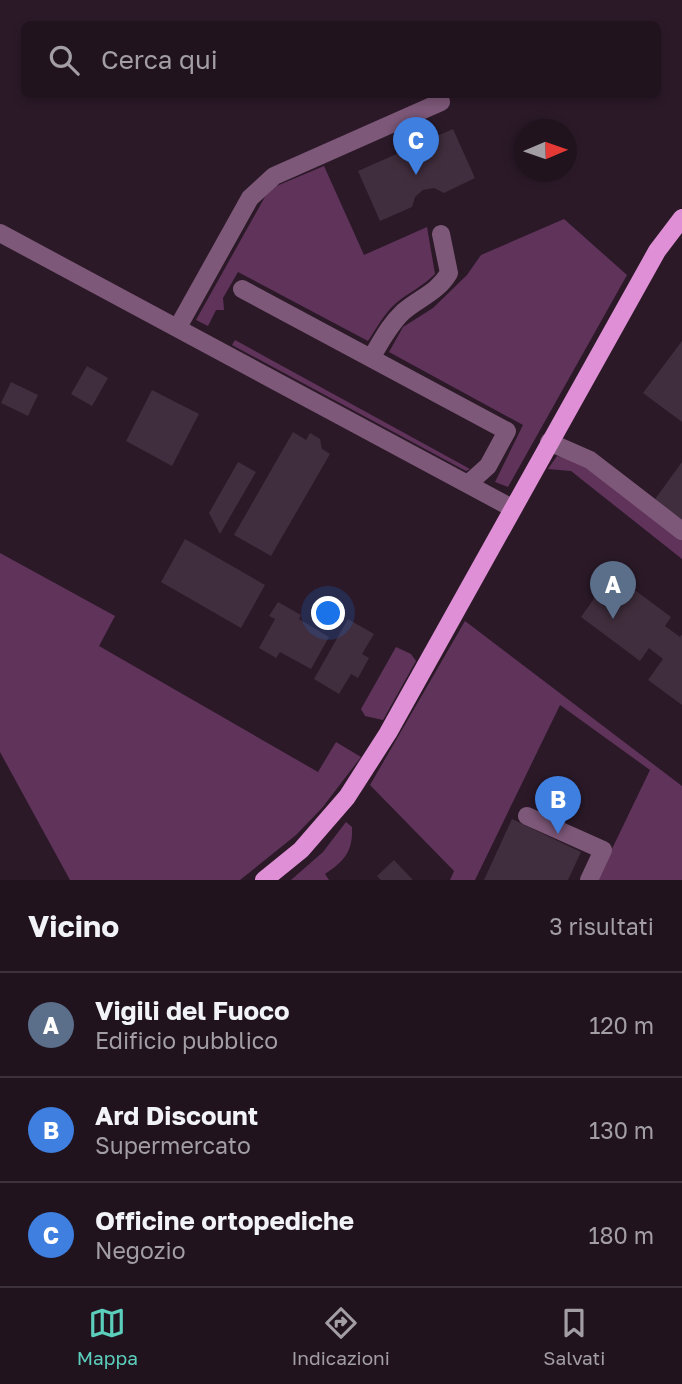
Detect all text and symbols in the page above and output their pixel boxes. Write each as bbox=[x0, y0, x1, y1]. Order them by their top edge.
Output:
search box bbox=[21, 21, 661, 98]
icon: search bbox=[45, 41, 83, 79]
text: Cerca qui bbox=[101, 44, 218, 75]
pin: C bbox=[393, 117, 439, 175]
north arrow bbox=[514, 119, 577, 182]
pin: A bbox=[590, 561, 636, 619]
your location bbox=[311, 596, 345, 630]
pin: B bbox=[535, 776, 581, 834]
text: Vicino bbox=[28, 908, 119, 944]
text: 3 risultati bbox=[549, 912, 654, 940]
text: Vigili del Fuoco bbox=[95, 995, 290, 1026]
text: A bbox=[43, 1011, 59, 1039]
text: 120 m bbox=[589, 1011, 654, 1039]
text: Edificio pubblico bbox=[95, 1026, 278, 1054]
text: Ard Discount bbox=[95, 1100, 258, 1131]
text: B bbox=[43, 1116, 59, 1144]
text: 130 m bbox=[589, 1116, 654, 1144]
text: Supermercato bbox=[95, 1131, 251, 1159]
text: Officine ortopediche bbox=[95, 1205, 354, 1236]
text: C bbox=[43, 1221, 59, 1249]
text: 180 m bbox=[588, 1221, 654, 1249]
text: Negozio bbox=[95, 1236, 185, 1264]
tab: Mappa bbox=[77, 1304, 138, 1369]
tab: Indicazioni bbox=[291, 1304, 390, 1369]
tab: Salvati bbox=[543, 1304, 605, 1369]

